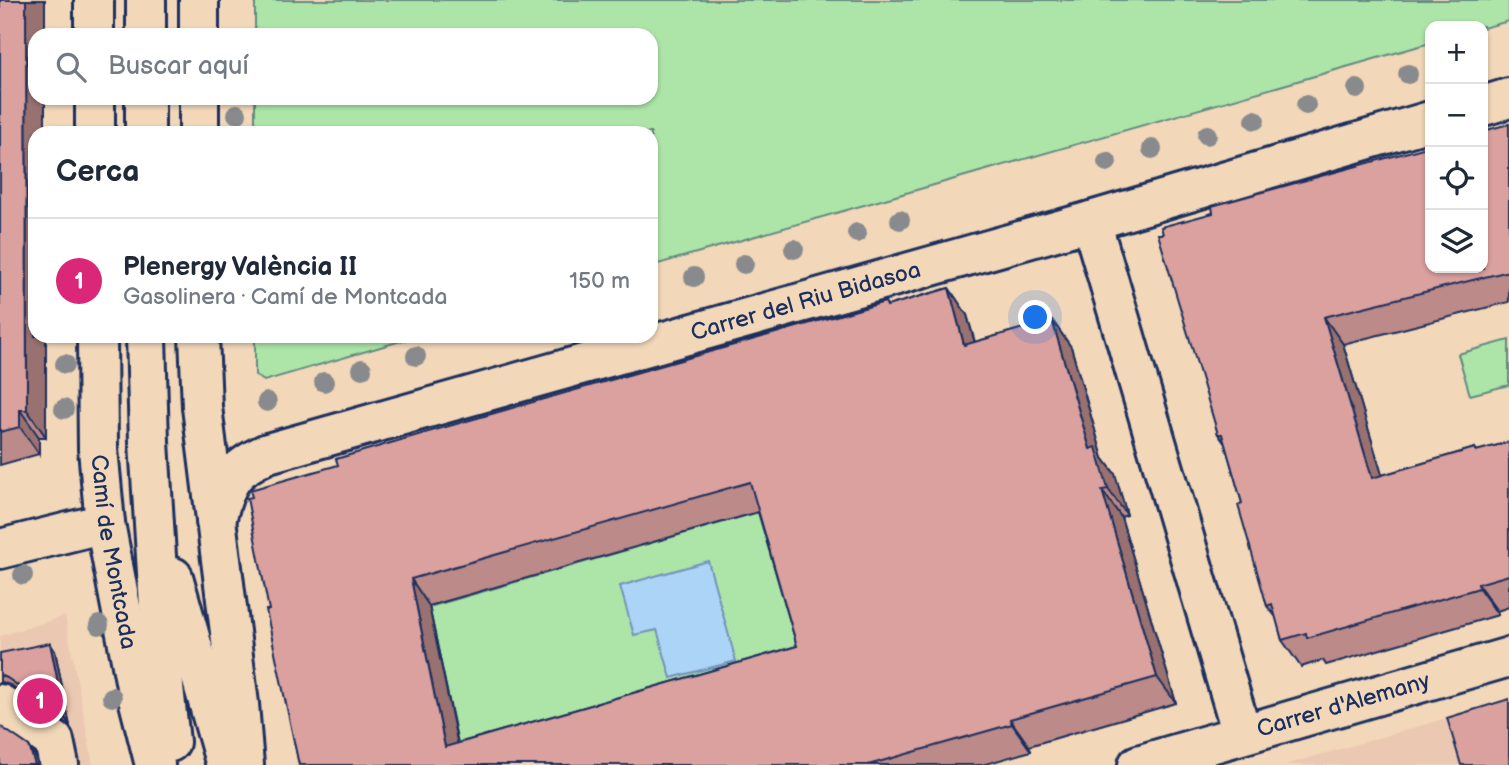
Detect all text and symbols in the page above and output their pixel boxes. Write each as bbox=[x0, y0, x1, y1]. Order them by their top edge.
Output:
map controls bbox=[1425, 21, 1488, 273]
button: + bbox=[1425, 21, 1488, 84]
search box bbox=[28, 28, 658, 105]
icon: search bbox=[52, 48, 90, 86]
text: Buscar aquí bbox=[108, 51, 249, 82]
button: − bbox=[1425, 84, 1488, 147]
button: locate bbox=[1425, 147, 1488, 210]
text: Cerca bbox=[56, 154, 139, 190]
button: layers bbox=[1425, 210, 1488, 273]
text: Plenergy València II bbox=[123, 252, 357, 283]
street label: Carrer del Riu Bidasoa bbox=[688, 256, 924, 347]
text: 1 bbox=[74, 267, 84, 295]
text: 150 m bbox=[569, 267, 630, 295]
text: Gasolinera · Camí de Montcada bbox=[123, 283, 447, 311]
your location bbox=[1018, 300, 1052, 334]
street label: Camí de Montcada bbox=[85, 453, 143, 651]
street label: Carrer d'Alemany bbox=[1254, 667, 1434, 744]
pin: 1 bbox=[17, 675, 63, 727]

